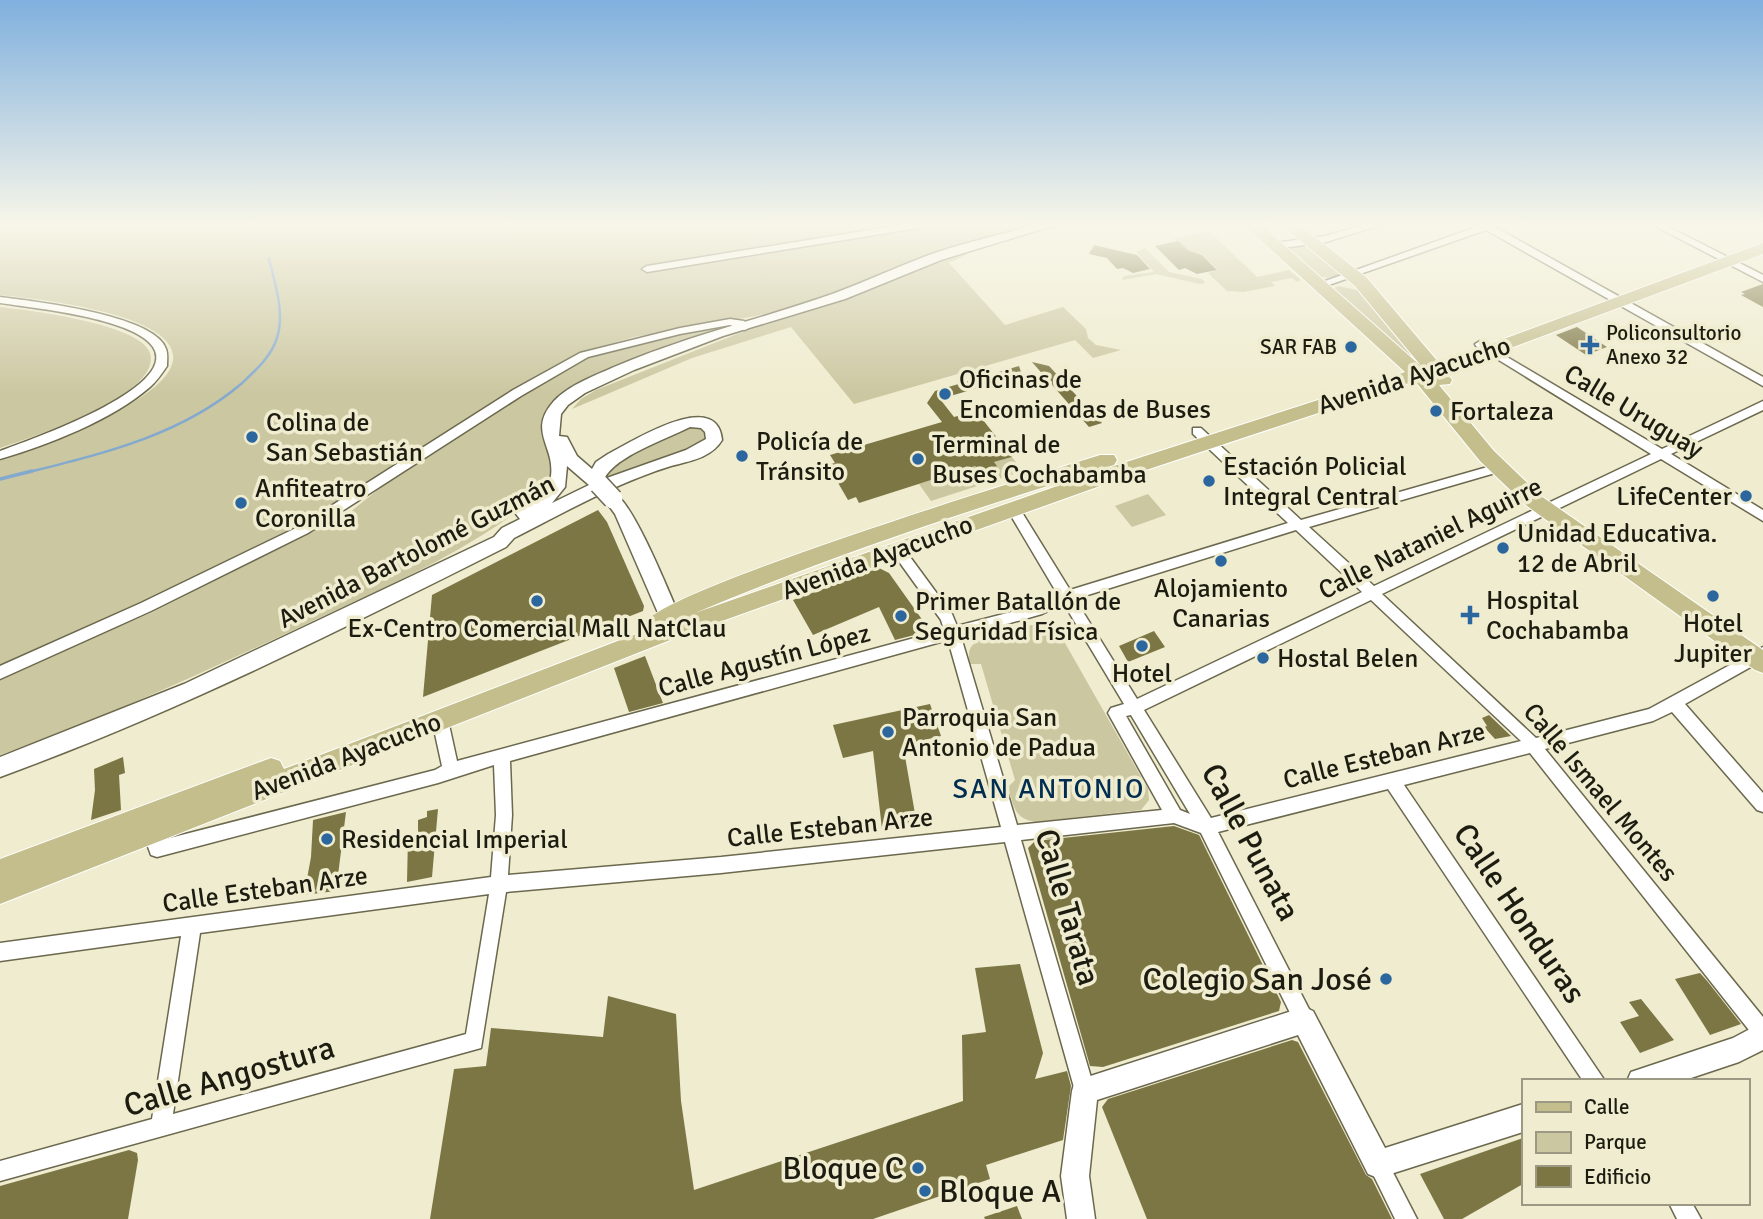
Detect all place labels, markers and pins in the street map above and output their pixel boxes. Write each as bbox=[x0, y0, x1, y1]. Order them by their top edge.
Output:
place label: Policonsultorio Anexo 32 bbox=[1606, 320, 1741, 370]
place label: SAR FAB bbox=[1260, 334, 1337, 360]
marker: Policonsultorio Anexo 32 bbox=[1580, 335, 1600, 355]
marker: SAR FAB bbox=[1343, 339, 1359, 355]
place label: Oficinas de Encomiendas de Buses bbox=[959, 364, 1211, 426]
marker: Oficinas de Encomiendas de Buses bbox=[937, 386, 953, 402]
place label: Fortaleza bbox=[1450, 396, 1554, 428]
marker: Fortaleza bbox=[1428, 403, 1444, 419]
place label: Colina de San Sebastián bbox=[266, 407, 423, 469]
place label: Policía de Tránsito bbox=[756, 426, 863, 488]
marker: Colina de San Sebastián bbox=[244, 429, 260, 445]
place label: Terminal de Buses Cochabamba bbox=[932, 429, 1147, 491]
marker: Policía de Tránsito bbox=[734, 448, 750, 464]
marker: Terminal de Buses Cochabamba bbox=[910, 451, 926, 467]
place label: Estación Policial Integral Central bbox=[1223, 451, 1407, 513]
place label: Anfiteatro Coronilla bbox=[255, 473, 367, 535]
marker: Estación Policial Integral Central bbox=[1201, 473, 1217, 489]
place label: LifeCenter bbox=[1616, 481, 1732, 513]
marker: LifeCenter bbox=[1738, 488, 1754, 504]
marker: Anfiteatro Coronilla bbox=[233, 495, 249, 511]
place label: Unidad Educativa. 12 de Abril bbox=[1517, 518, 1717, 580]
marker: Unidad Educativa. 12 de Abril bbox=[1495, 540, 1511, 556]
marker: Alojamiento Canarias bbox=[1213, 553, 1229, 569]
place label: Alojamiento Canarias bbox=[1154, 573, 1288, 635]
place label: Hospital Cochabamba bbox=[1486, 585, 1629, 647]
place label: Primer Batallón de Seguridad Física bbox=[915, 586, 1121, 648]
marker: Hotel Jupiter bbox=[1705, 588, 1721, 604]
marker: Ex-Centro Comercial Mall NatClau bbox=[529, 593, 545, 609]
marker: Hospital Cochabamba bbox=[1460, 605, 1480, 625]
marker: Primer Batallón de Seguridad Física bbox=[893, 608, 909, 624]
place label: Hotel Jupiter bbox=[1674, 608, 1752, 670]
place label: Ex-Centro Comercial Mall NatClau bbox=[348, 613, 726, 645]
marker: Hotel bbox=[1134, 638, 1150, 654]
place label: Hostal Belen bbox=[1277, 643, 1418, 675]
marker: Hostal Belen bbox=[1255, 650, 1271, 666]
place label: Hotel bbox=[1112, 658, 1172, 690]
place label: Parroquia San Antonio de Padua bbox=[902, 702, 1096, 764]
marker: Parroquia San Antonio de Padua bbox=[880, 724, 896, 740]
place label: Residencial Imperial bbox=[341, 824, 568, 856]
marker: Residencial Imperial bbox=[319, 831, 335, 847]
place label: Colegio San José bbox=[1143, 960, 1372, 999]
marker: Colegio San José bbox=[1378, 971, 1394, 987]
place label: Bloque C bbox=[782, 1149, 904, 1188]
marker: Bloque C bbox=[910, 1160, 926, 1176]
place label: Bloque A bbox=[939, 1172, 1061, 1211]
marker: Bloque A bbox=[917, 1183, 933, 1199]

